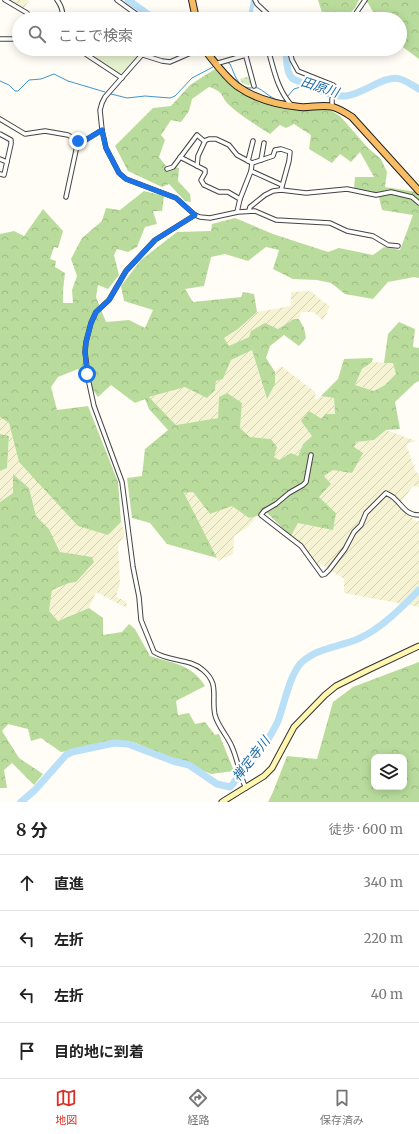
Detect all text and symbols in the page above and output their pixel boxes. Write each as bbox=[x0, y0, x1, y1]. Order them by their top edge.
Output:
search box bbox=[12, 12, 407, 56]
icon: search bbox=[26, 23, 48, 45]
text: ここで検索 bbox=[58, 26, 133, 45]
water label: 田原川 bbox=[299, 73, 343, 102]
route end bbox=[69, 132, 87, 150]
route start bbox=[78, 365, 96, 383]
water label: 禅定寺川 bbox=[228, 732, 275, 785]
map controls bbox=[371, 754, 407, 790]
button: layers bbox=[371, 754, 407, 790]
text: 8 分 bbox=[16, 819, 48, 841]
text: 徒歩 · 600 m bbox=[329, 821, 403, 838]
icon: ahead bbox=[16, 872, 38, 894]
text: 直進 bbox=[54, 874, 84, 893]
text: 340 m bbox=[364, 874, 403, 891]
icon: left bbox=[16, 928, 38, 950]
text: 左折 bbox=[54, 930, 84, 949]
text: 220 m bbox=[364, 930, 403, 947]
icon: left bbox=[16, 984, 38, 1006]
text: 左折 bbox=[54, 986, 84, 1005]
text: 40 m bbox=[371, 986, 403, 1003]
icon: arrive bbox=[16, 1040, 38, 1062]
text: 目的地に到着 bbox=[54, 1042, 144, 1061]
tab: 地図 bbox=[55, 1087, 77, 1127]
tab: 経路 bbox=[187, 1087, 209, 1127]
tab: 保存済み bbox=[320, 1087, 364, 1127]

